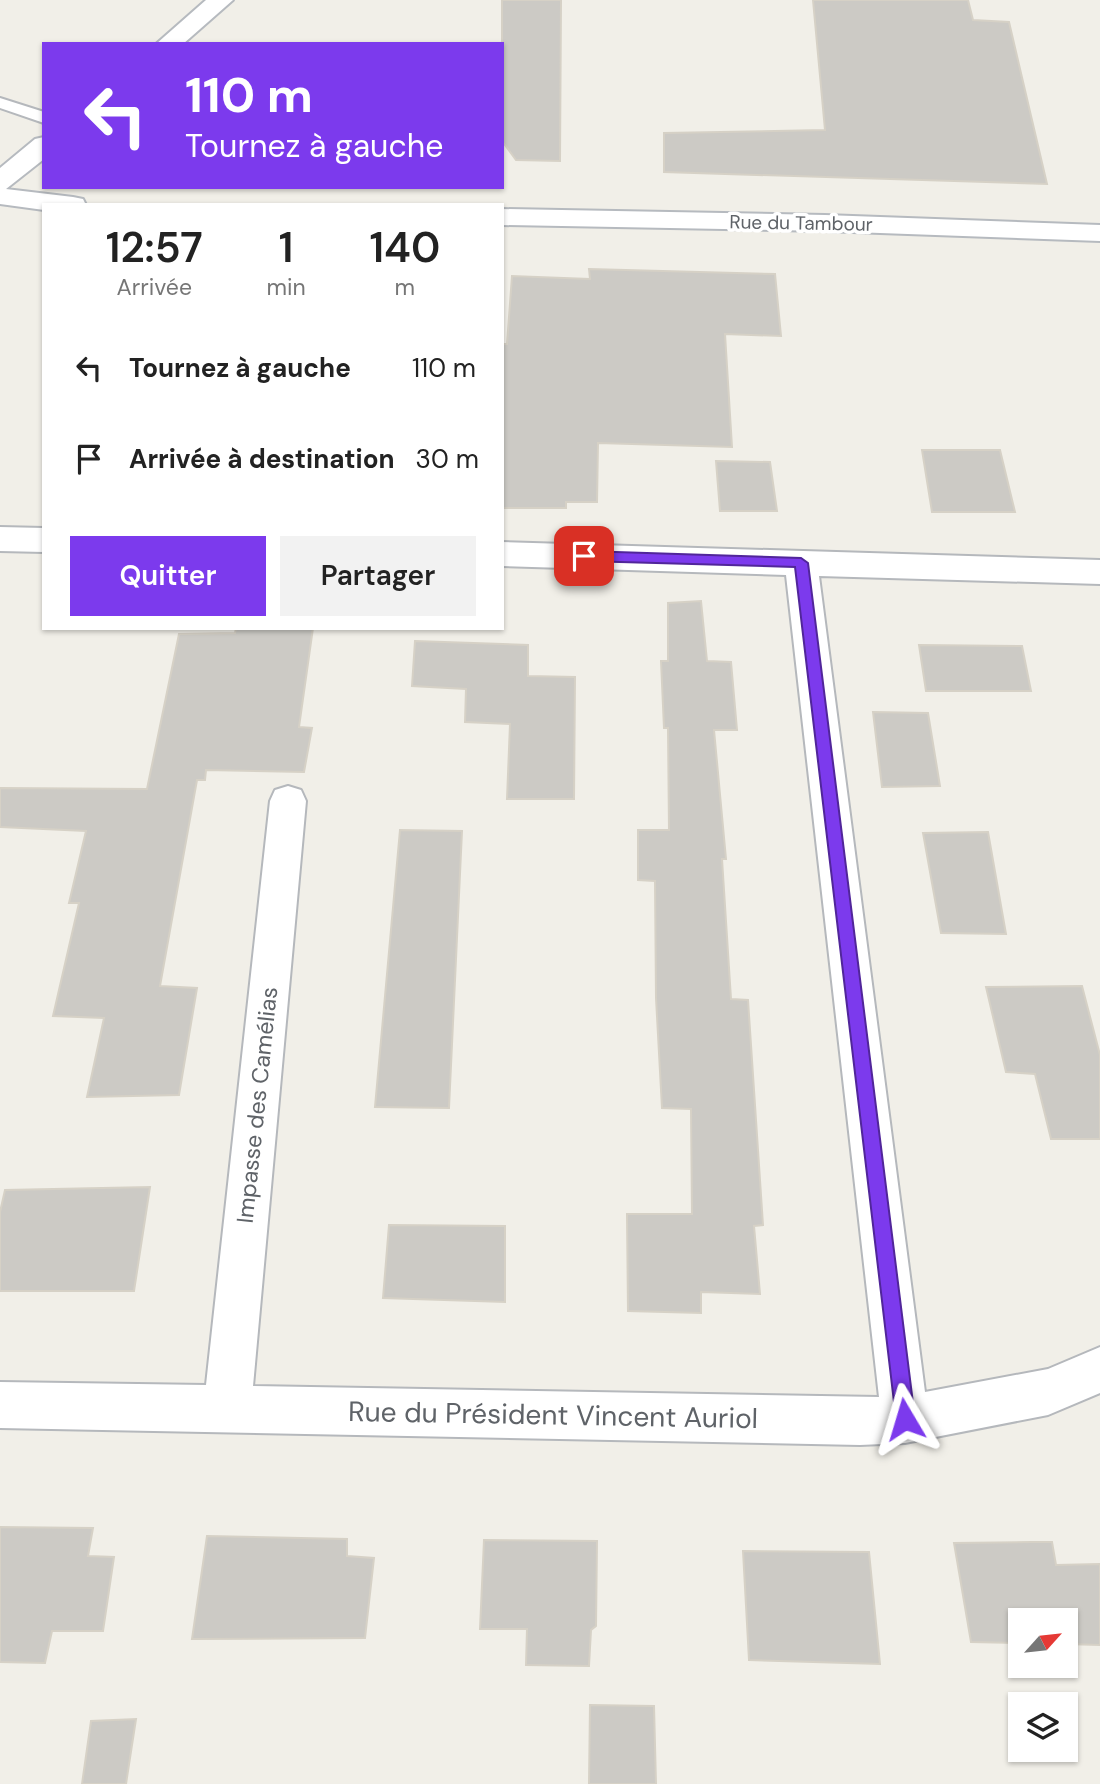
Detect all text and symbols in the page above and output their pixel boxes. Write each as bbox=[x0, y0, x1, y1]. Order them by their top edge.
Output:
text: 110 m bbox=[185, 63, 313, 127]
icon: left bbox=[70, 70, 161, 161]
text: Tournez à gauche bbox=[185, 125, 443, 167]
street label: Rue du Tambour bbox=[729, 209, 873, 237]
text: 12:57 bbox=[106, 220, 203, 275]
text: 1 bbox=[279, 220, 293, 275]
text: 140 bbox=[369, 220, 440, 275]
text: Arrivée bbox=[116, 272, 192, 302]
text: min bbox=[266, 272, 306, 302]
text: m bbox=[395, 272, 415, 302]
icon: left bbox=[70, 349, 108, 387]
text: Tournez à gauche bbox=[129, 351, 351, 385]
text: 110 m bbox=[412, 351, 476, 385]
icon: arrive bbox=[70, 440, 108, 478]
text: Arrivée à destination bbox=[129, 442, 395, 476]
text: 30 m bbox=[416, 442, 479, 476]
pin bbox=[554, 526, 614, 586]
button: Quitter bbox=[70, 536, 266, 616]
button: Partager bbox=[280, 536, 476, 616]
icon: arrive bbox=[565, 537, 603, 575]
street label: Impasse des Camélias bbox=[230, 985, 284, 1225]
position arrow bbox=[868, 1382, 942, 1456]
street label: Rue du Président Vincent Auriol bbox=[348, 1393, 758, 1437]
north arrow bbox=[1008, 1608, 1078, 1678]
map controls bbox=[1008, 1608, 1078, 1762]
button: layers bbox=[1008, 1692, 1078, 1762]

